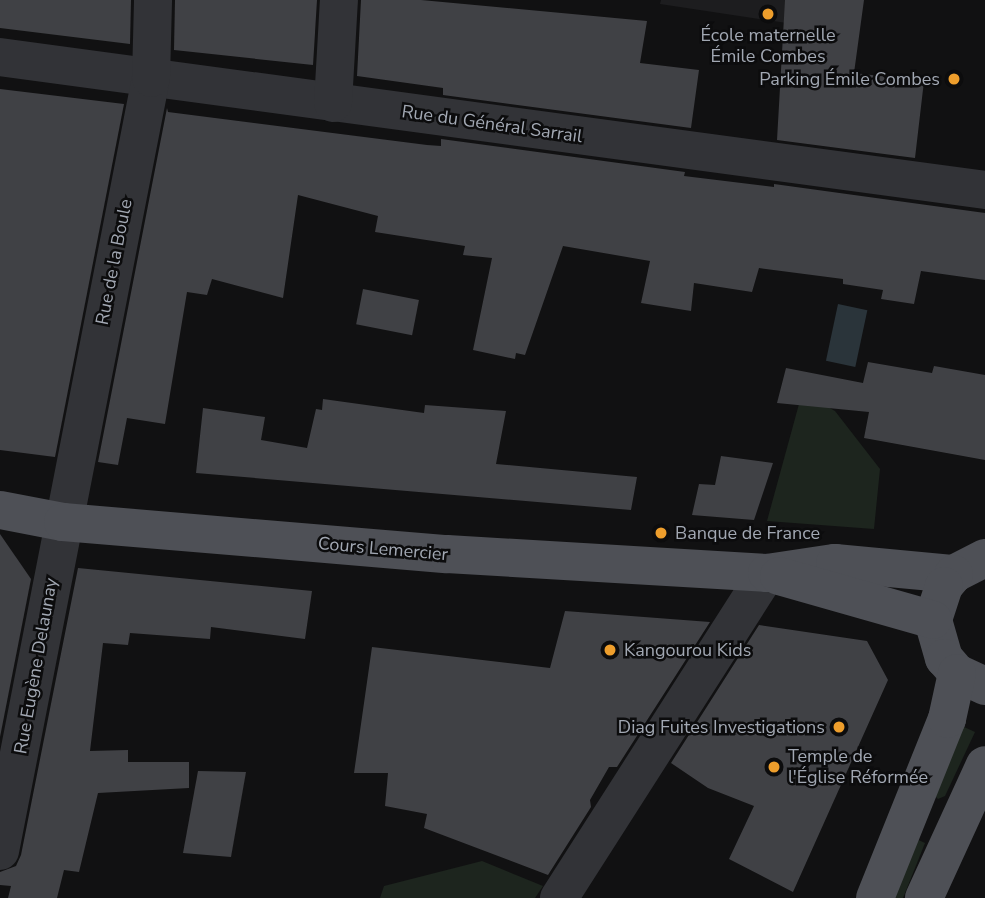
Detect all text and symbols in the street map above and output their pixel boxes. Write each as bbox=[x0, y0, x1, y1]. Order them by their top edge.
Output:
marker: École maternelle Émile Combes bbox=[760, 6, 776, 22]
place label: École maternelle Émile Combes bbox=[700, 25, 836, 68]
place label: Parking Émile Combes bbox=[759, 68, 940, 90]
marker: Parking Émile Combes bbox=[946, 71, 962, 87]
street label: Rue du Général Sarrail bbox=[400, 101, 584, 147]
street label: Rue de la Boule bbox=[91, 197, 137, 327]
place label: Banque de France bbox=[675, 522, 820, 544]
marker: Banque de France bbox=[653, 525, 669, 541]
street label: Cours Lemercier bbox=[317, 533, 449, 565]
street label: Rue Eugène Delaunay bbox=[10, 576, 62, 756]
place label: Kangourou Kids bbox=[624, 639, 751, 661]
marker: Kangourou Kids bbox=[602, 642, 618, 658]
place label: Diag Fuites Investigations bbox=[618, 716, 825, 738]
marker: Diag Fuites Investigations bbox=[831, 719, 847, 735]
place label: Temple de l'Église Réformée bbox=[788, 746, 928, 788]
marker: Temple de l'Église Réformée bbox=[766, 759, 782, 775]

